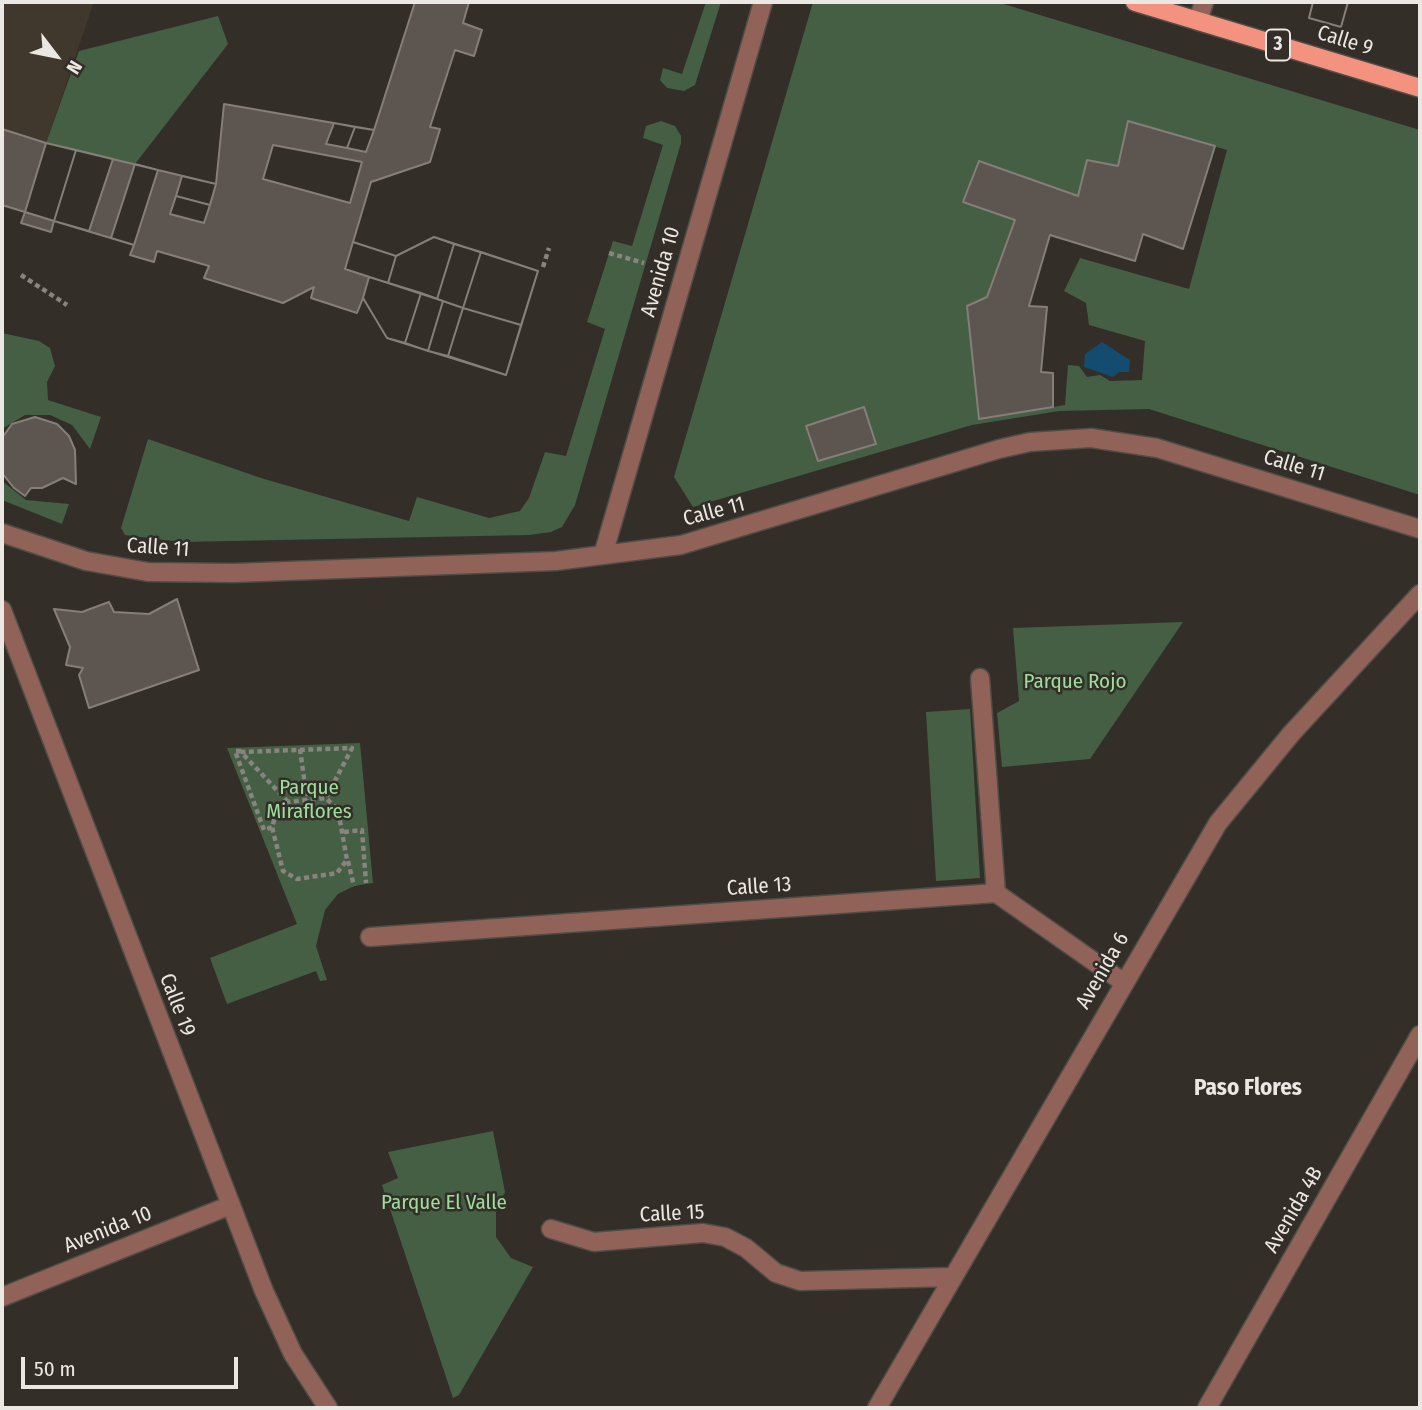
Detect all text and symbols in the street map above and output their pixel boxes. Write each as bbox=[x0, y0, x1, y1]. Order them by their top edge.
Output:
north arrow bbox=[21, 21, 91, 91]
street label: Calle 9 bbox=[1314, 21, 1376, 61]
road number: 3 bbox=[1266, 30, 1290, 60]
text: N bbox=[61, 56, 87, 78]
street label: Avenida 10 bbox=[636, 224, 686, 320]
street label: Calle 11 bbox=[1260, 445, 1328, 487]
street label: Calle 11 bbox=[680, 492, 748, 532]
street label: Calle 11 bbox=[126, 533, 190, 563]
park label: Parque Rojo bbox=[1024, 669, 1126, 695]
park label: Parque Miraflores bbox=[266, 775, 352, 825]
street label: Calle 13 bbox=[726, 872, 792, 902]
street label: Avenida 6 bbox=[1071, 928, 1135, 1014]
street label: Calle 19 bbox=[154, 970, 200, 1040]
district label: Paso Flores bbox=[1194, 1075, 1302, 1103]
street label: Avenida 4B bbox=[1259, 1162, 1329, 1258]
park label: Parque El Valle bbox=[381, 1190, 507, 1216]
street label: Calle 15 bbox=[639, 1200, 705, 1228]
street label: Avenida 10 bbox=[60, 1201, 156, 1259]
scale bar bbox=[24, 1344, 242, 1388]
text: 50 m bbox=[34, 1356, 76, 1382]

